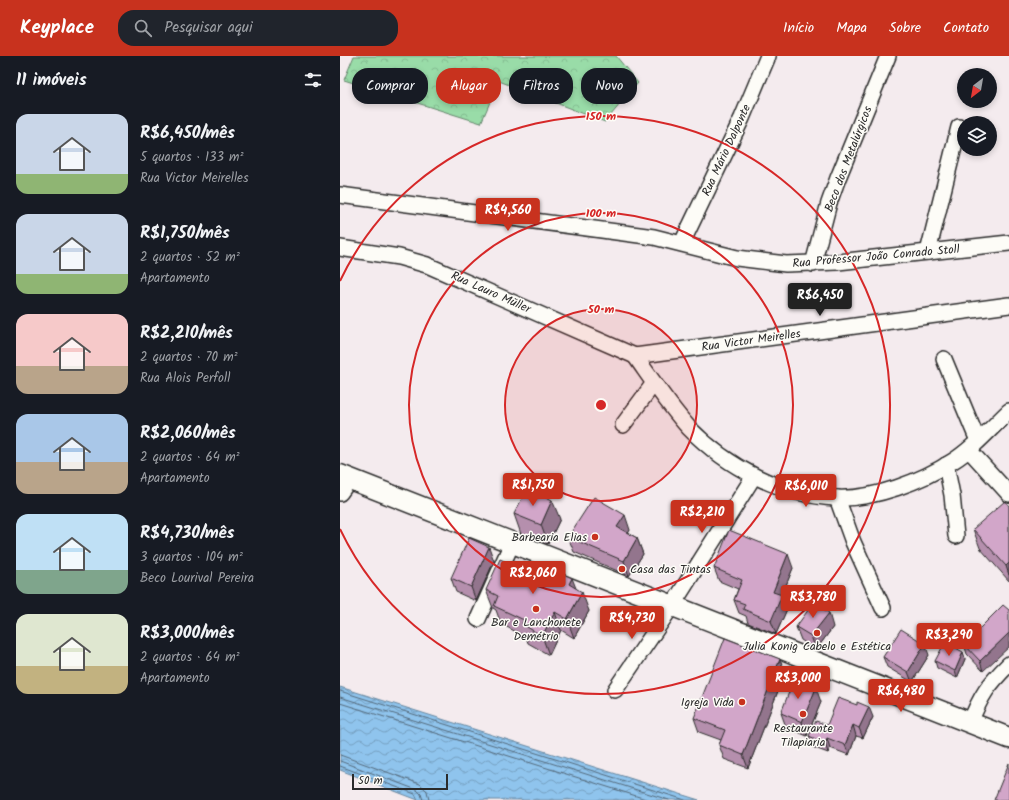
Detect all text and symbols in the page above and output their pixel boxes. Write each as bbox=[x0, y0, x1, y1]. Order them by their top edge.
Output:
search box bbox=[118, 10, 398, 46]
text: Keyplace bbox=[20, 13, 94, 43]
text: Pesquisar aqui bbox=[164, 16, 253, 40]
icon: search bbox=[132, 17, 154, 39]
text: Início bbox=[783, 17, 814, 39]
text: Mapa bbox=[836, 17, 867, 39]
text: Sobre bbox=[889, 17, 921, 39]
text: Contato bbox=[943, 17, 989, 39]
text: 11 imóveis bbox=[16, 67, 87, 94]
chip: Comprar bbox=[352, 68, 428, 104]
chip: Alugar bbox=[436, 68, 501, 104]
chip: Filtros bbox=[509, 68, 573, 104]
chip: Novo bbox=[581, 68, 637, 104]
north arrow bbox=[957, 68, 997, 108]
map controls bbox=[957, 68, 997, 156]
icon: filters bbox=[302, 69, 324, 91]
street label: Rua Mário Dalponte bbox=[697, 101, 756, 199]
street label: Beco dos Metalúrgicos bbox=[819, 103, 877, 215]
text: 150 m bbox=[586, 107, 616, 126]
button: layers bbox=[957, 116, 997, 156]
text: R$6,450/mês bbox=[140, 120, 235, 147]
icon: home bbox=[48, 130, 96, 178]
text: 5 quartos · 133 m² bbox=[140, 147, 243, 168]
text: Rua Victor Meirelles bbox=[140, 168, 249, 189]
pin: R$4,560 bbox=[471, 198, 545, 232]
text: R$4,560 bbox=[485, 200, 531, 221]
text: 100 m bbox=[586, 204, 616, 223]
text: R$1,750/mês bbox=[140, 220, 230, 247]
icon: home bbox=[48, 230, 96, 278]
street label: Rua Professor João Conrado Stoll bbox=[792, 240, 960, 273]
text: 2 quartos · 52 m² bbox=[140, 247, 240, 268]
street label: Rua Lauro Müller bbox=[448, 266, 535, 319]
text: Apartamento bbox=[140, 268, 210, 289]
pin: R$6,450 bbox=[783, 283, 857, 317]
text: R$6,450 bbox=[797, 285, 843, 306]
text: 50 m bbox=[587, 300, 615, 319]
text: R$2,210/mês bbox=[140, 320, 233, 347]
street label: Rua Victor Meirelles bbox=[700, 324, 802, 357]
icon: home bbox=[48, 330, 96, 378]
text: 2 quartos · 70 m² bbox=[140, 347, 238, 368]
text: Rua Alois Perfoll bbox=[140, 368, 230, 389]
centre of rings bbox=[594, 398, 608, 412]
text: R$2,060/mês bbox=[140, 420, 236, 447]
icon: home bbox=[48, 430, 96, 478]
text: 2 quartos · 64 m² bbox=[140, 447, 240, 468]
text: Apartamento bbox=[140, 468, 210, 489]
pin: R$1,750 bbox=[496, 473, 570, 507]
pin: R$6,010 bbox=[769, 474, 843, 508]
text: R$1,750 bbox=[512, 475, 554, 496]
text: R$6,010 bbox=[784, 476, 828, 497]
pin: R$2,210 bbox=[665, 500, 739, 534]
text: R$2,210 bbox=[680, 502, 724, 523]
text: R$4,730/mês bbox=[140, 520, 234, 547]
place label: Barbearia Elias bbox=[512, 528, 587, 547]
icon: home bbox=[48, 530, 96, 578]
marker: Barbearia Elias bbox=[590, 532, 600, 542]
text: 3 quartos · 104 m² bbox=[140, 547, 243, 568]
place label: Casa das Tintas bbox=[630, 560, 711, 579]
pin: R$2,060 bbox=[496, 561, 570, 595]
text: R$2,060 bbox=[510, 563, 556, 584]
marker: Casa das Tintas bbox=[617, 564, 627, 574]
text: Beco Lourival Pereira bbox=[140, 568, 254, 589]
pin: R$3,780 bbox=[776, 585, 850, 619]
text: R$3,780 bbox=[790, 587, 836, 608]
marker: Bar e Lanchonete Demétrio bbox=[531, 604, 541, 614]
pin: R$4,730 bbox=[595, 606, 669, 640]
text: R$4,730 bbox=[609, 608, 655, 629]
place label: Bar e Lanchonete Demétrio bbox=[491, 613, 582, 646]
text: R$3,000/mês bbox=[140, 620, 235, 647]
pin: R$3,290 bbox=[912, 623, 986, 657]
text: R$3,290 bbox=[926, 625, 972, 646]
marker: Julia Konig Cabelo e Estética bbox=[812, 628, 822, 638]
icon: home bbox=[48, 630, 96, 678]
place label: Julia Konig Cabelo e Estética bbox=[743, 637, 892, 656]
text: 2 quartos · 64 m² bbox=[140, 647, 240, 668]
pin: R$3,000 bbox=[761, 666, 835, 700]
text: Apartamento bbox=[140, 668, 210, 689]
text: R$3,000 bbox=[775, 668, 821, 689]
pin: R$6,480 bbox=[864, 679, 938, 713]
text: R$6,480 bbox=[877, 681, 925, 702]
place label: Igreja Vida bbox=[681, 693, 734, 712]
marker: Igreja Vida bbox=[737, 697, 747, 707]
marker: Restaurante Tilapiaria bbox=[798, 709, 808, 719]
place label: Restaurante Tilapiaria bbox=[773, 719, 833, 752]
scale bar bbox=[352, 772, 448, 791]
text: 50 m bbox=[358, 772, 383, 790]

